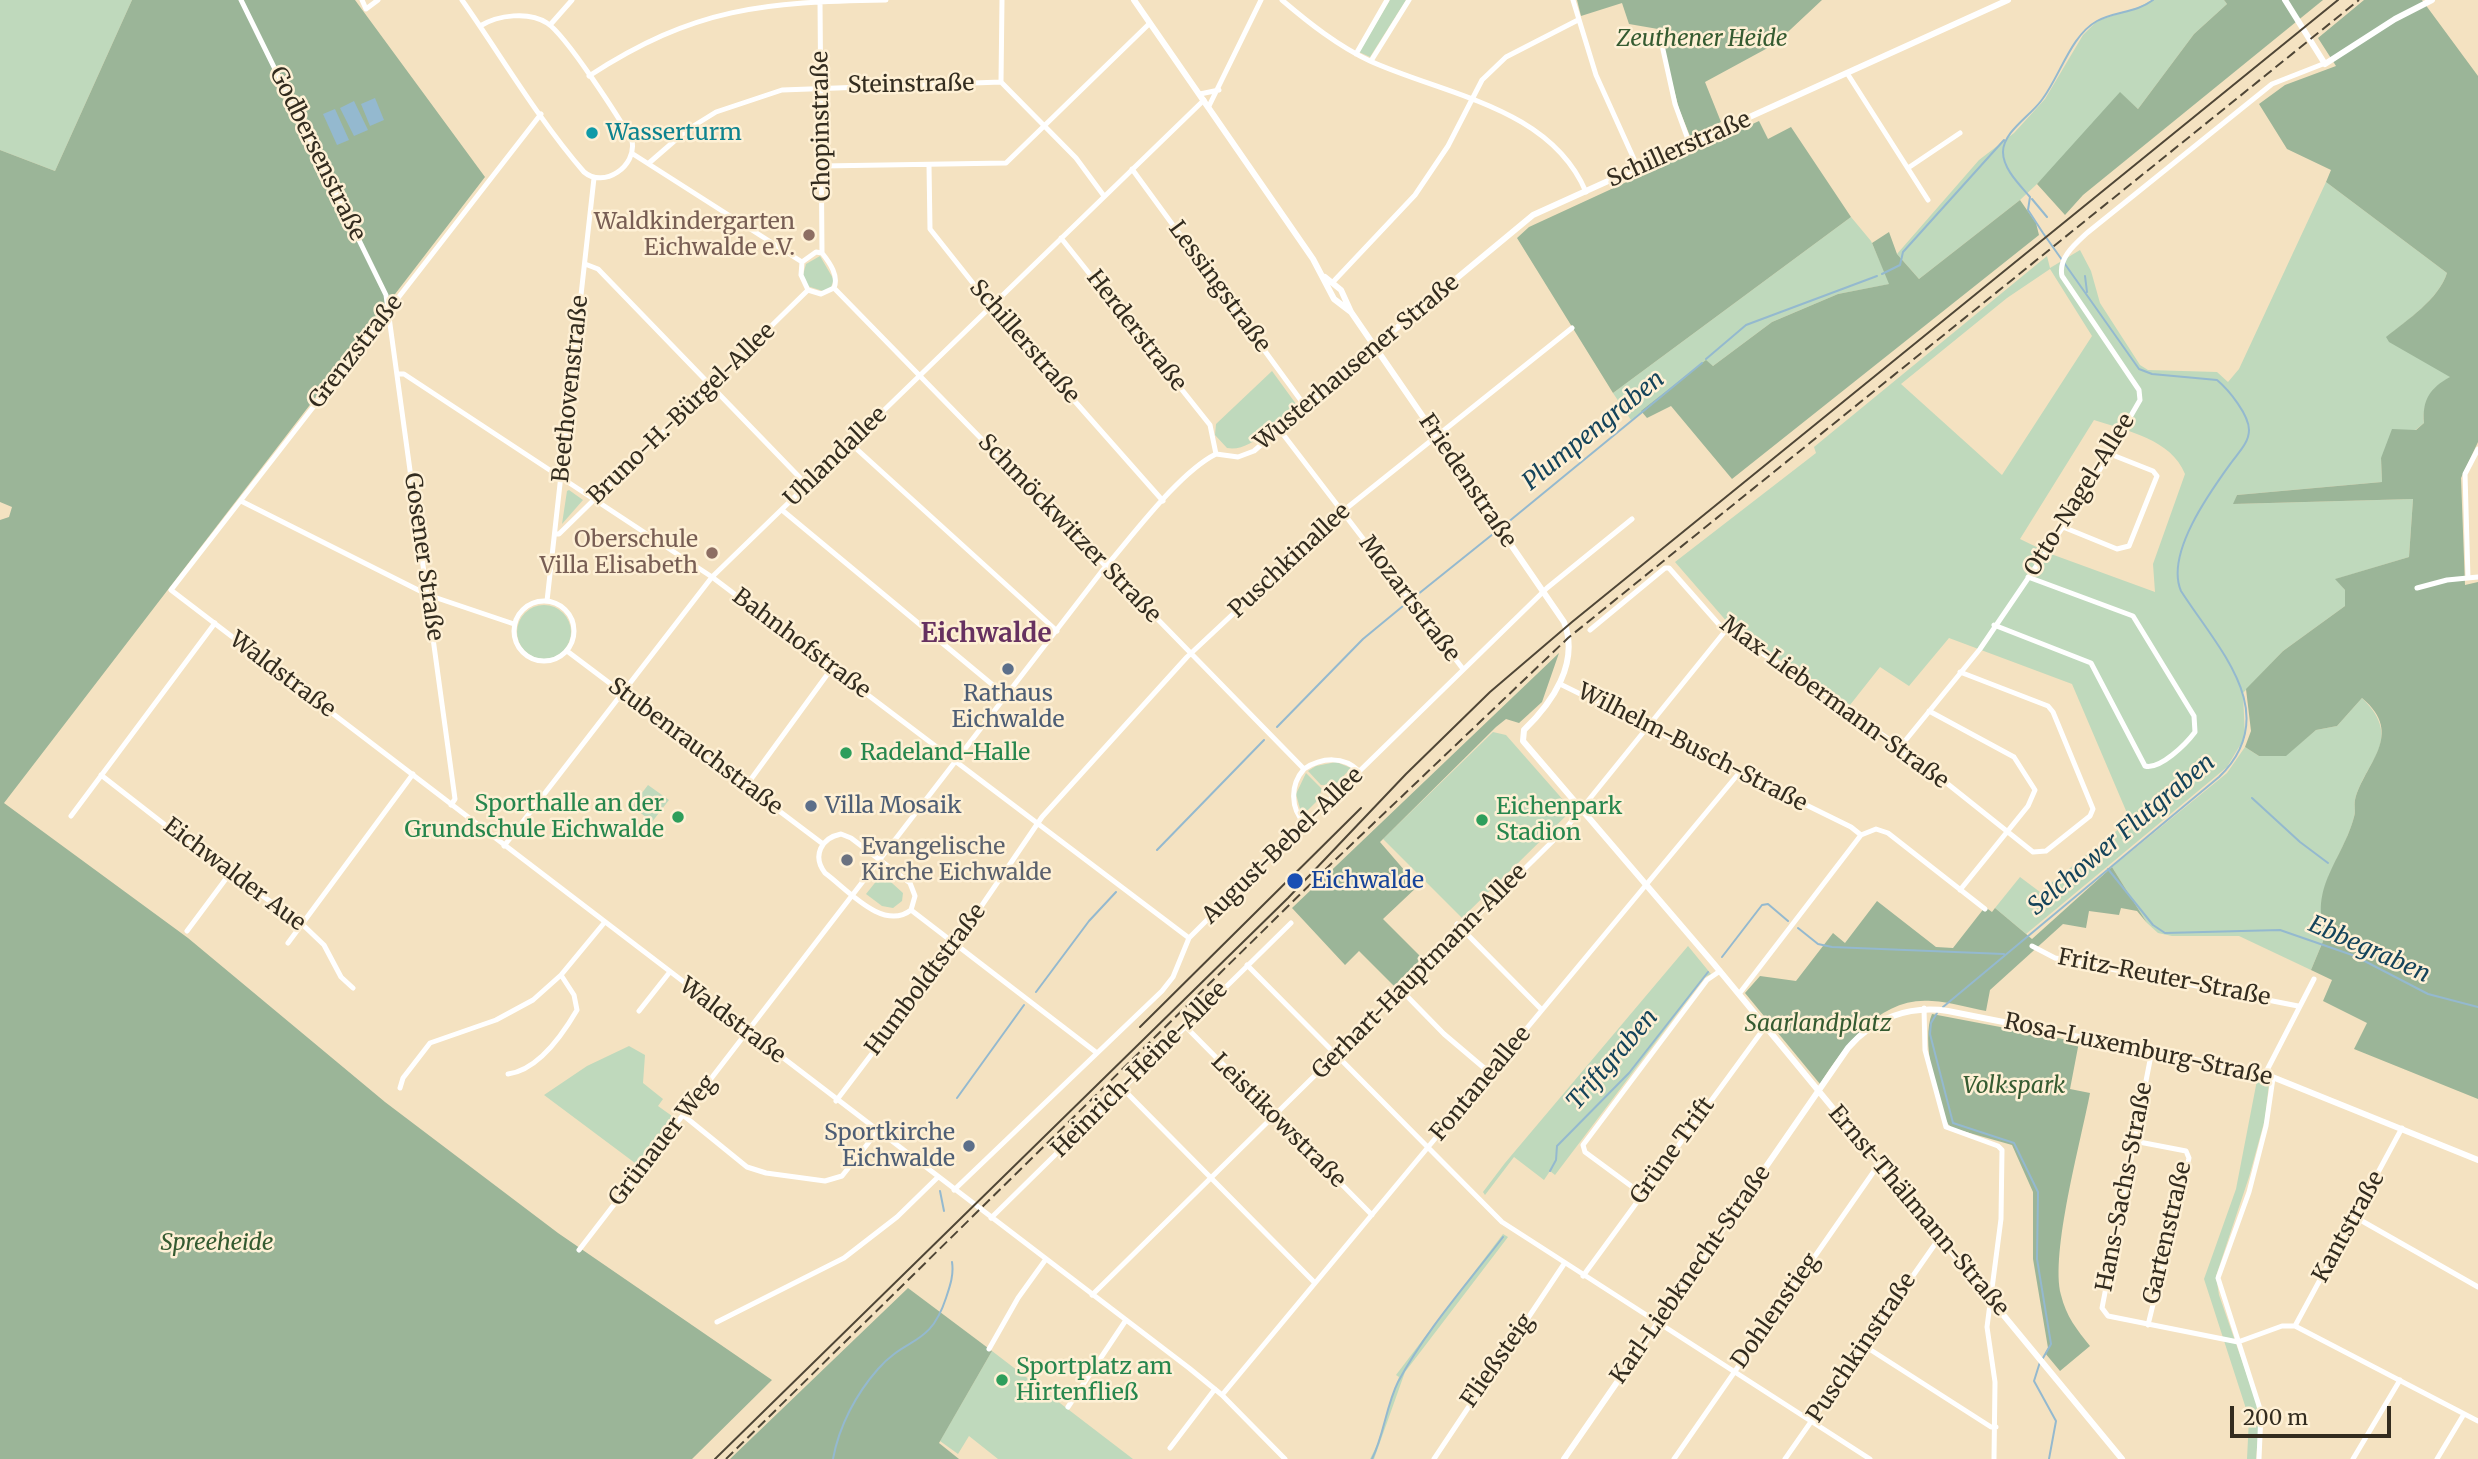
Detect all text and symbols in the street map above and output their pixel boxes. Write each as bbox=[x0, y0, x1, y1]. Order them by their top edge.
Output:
park label: Zeuthener Heide bbox=[1616, 25, 1788, 53]
street label: Chopinstraße bbox=[807, 51, 837, 201]
street label: Godbersenstraße bbox=[263, 62, 371, 246]
street label: Steinstraße bbox=[847, 70, 975, 100]
street label: Schillerstraße bbox=[1603, 106, 1755, 194]
place label: Wasserturm bbox=[606, 119, 742, 147]
marker: Wasserturm bbox=[584, 125, 600, 141]
place label: Waldkindergarten Eichwalde e.V. bbox=[594, 208, 795, 262]
street label: Lessingstraße bbox=[1162, 216, 1276, 358]
marker: Waldkindergarten Eichwalde e.V. bbox=[801, 227, 817, 243]
street label: Herderstraße bbox=[1080, 265, 1192, 397]
street label: Wusterhausener Straße bbox=[1249, 269, 1465, 457]
street label: Schillerstraße bbox=[963, 275, 1085, 409]
street label: Grenzstraße bbox=[303, 290, 409, 414]
street label: Beethovenstraße bbox=[547, 294, 595, 484]
street label: Bruno-H.-Bürgel-Allee bbox=[583, 317, 781, 511]
water label: Plumpengraben bbox=[1517, 365, 1671, 497]
street label: Uhlandallee bbox=[779, 401, 893, 513]
street label: Friedenstraße bbox=[1412, 409, 1522, 553]
street label: Otto-Nagel-Allee bbox=[2019, 409, 2141, 581]
street label: Schmöckwitzer Straße bbox=[972, 429, 1166, 629]
street label: Gosener Straße bbox=[398, 471, 448, 643]
street label: Puschkinallee bbox=[1224, 498, 1356, 624]
place label: Oberschule Villa Elisabeth bbox=[540, 526, 698, 580]
street label: Mozartstraße bbox=[1353, 531, 1465, 667]
marker: Oberschule Villa Elisabeth bbox=[704, 545, 720, 561]
street label: Bahnhofstraße bbox=[726, 583, 876, 705]
street label: Max-Liebermann-Straße bbox=[1714, 611, 1954, 795]
district label: Eichwalde bbox=[920, 619, 1052, 651]
street label: Waldstraße bbox=[224, 626, 340, 724]
marker: Rathaus Eichwalde bbox=[1000, 661, 1016, 677]
street label: Stubenrauchstraße bbox=[602, 672, 788, 822]
street label: Wilhelm-Busch-Straße bbox=[1573, 678, 1811, 818]
place label: Rathaus Eichwalde bbox=[952, 680, 1064, 734]
place label: Radeland-Halle bbox=[860, 739, 1030, 767]
marker: Radeland-Halle bbox=[838, 745, 854, 761]
water label: Selchower Flutgraben bbox=[2023, 748, 2221, 922]
street label: August-Bebel-Allee bbox=[1197, 762, 1369, 930]
place label: Sporthalle an der Grundschule Eichwalde bbox=[405, 790, 664, 844]
place label: Villa Mosaik bbox=[825, 792, 962, 820]
place label: Eichenpark Stadion bbox=[1496, 793, 1622, 847]
marker: Villa Mosaik bbox=[803, 798, 819, 814]
marker: Sporthalle an der Grundschule Eichwalde bbox=[670, 809, 686, 825]
marker: Eichenpark Stadion bbox=[1474, 812, 1490, 828]
street label: Eichwalder Aue bbox=[157, 813, 311, 937]
place label: Evangelische Kirche Eichwalde bbox=[861, 833, 1052, 887]
marker: Evangelische Kirche Eichwalde bbox=[839, 852, 855, 868]
street label: Gerhart-Hauptmann-Allee bbox=[1307, 859, 1533, 1085]
place label: Eichwalde bbox=[1311, 867, 1424, 895]
marker: Eichwalde bbox=[1285, 871, 1305, 891]
street label: Humboldtstraße bbox=[860, 899, 992, 1061]
water label: Ebbegraben bbox=[2304, 910, 2434, 990]
street label: Fritz-Reuter-Straße bbox=[2055, 944, 2273, 1012]
street label: Waldstraße bbox=[674, 972, 790, 1070]
street label: Heinrich-Heine-Allee bbox=[1046, 976, 1234, 1164]
water label: Triftgraben bbox=[1561, 1004, 1665, 1116]
street label: Rosa-Luxemburg-Straße bbox=[2001, 1008, 2275, 1092]
park label: Saarlandplatz bbox=[1745, 1010, 1891, 1038]
street label: Fontaneallee bbox=[1425, 1021, 1537, 1147]
street label: Leistikowstraße bbox=[1205, 1048, 1351, 1194]
street label: Grünauer Weg bbox=[603, 1070, 723, 1212]
park label: Volkspark bbox=[1963, 1072, 2065, 1100]
street label: Hans-Sachs-Straße bbox=[2091, 1080, 2159, 1294]
street label: Grüne Trift bbox=[1625, 1092, 1721, 1210]
street label: Ernst-Thälmann-Straße bbox=[1822, 1100, 2014, 1322]
place label: Sportkirche Eichwalde bbox=[824, 1119, 955, 1173]
marker: Sportkirche Eichwalde bbox=[961, 1138, 977, 1154]
street label: Gartenstraße bbox=[2138, 1159, 2198, 1307]
street label: Karl-Liebknecht-Straße bbox=[1605, 1160, 1777, 1390]
street label: Kantstraße bbox=[2307, 1167, 2391, 1287]
park label: Spreeheide bbox=[160, 1229, 274, 1257]
street label: Dohlenstieg bbox=[1726, 1248, 1826, 1374]
street label: Puschkinstraße bbox=[1802, 1268, 1922, 1428]
street label: Fließsteig bbox=[1456, 1309, 1540, 1413]
place label: Sportplatz am Hirtenfließ bbox=[1016, 1353, 1172, 1407]
marker: Sportplatz am Hirtenfließ bbox=[994, 1372, 1010, 1388]
scale bar bbox=[2233, 1392, 2394, 1436]
text: 200 m bbox=[2243, 1404, 2308, 1431]

